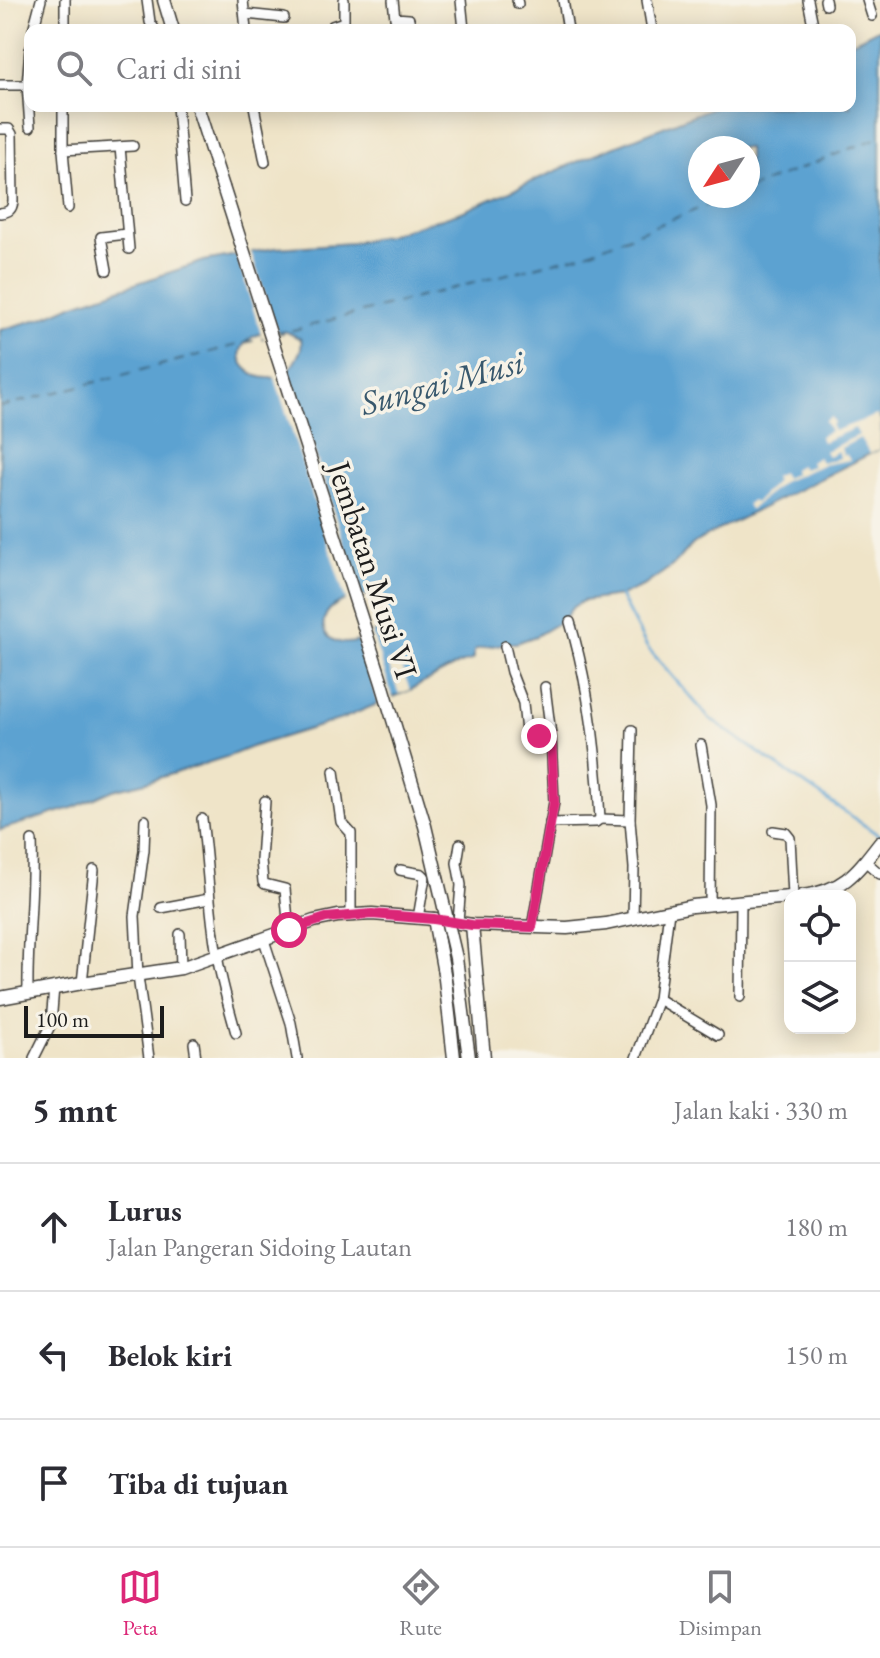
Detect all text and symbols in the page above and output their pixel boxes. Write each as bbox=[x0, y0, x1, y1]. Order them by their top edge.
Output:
search box bbox=[24, 24, 856, 112]
icon: search bbox=[52, 46, 96, 90]
text: Cari di sini bbox=[116, 49, 241, 88]
north arrow bbox=[688, 136, 760, 208]
water label: Sungai Musi bbox=[355, 339, 529, 425]
street label: Jembatan Musi VI bbox=[317, 453, 428, 684]
route end bbox=[521, 718, 557, 754]
map controls bbox=[784, 890, 856, 1034]
button: locate bbox=[784, 890, 856, 962]
route start bbox=[271, 912, 307, 948]
button: layers bbox=[784, 962, 856, 1034]
scale bar bbox=[24, 1002, 164, 1038]
text: 100 m bbox=[36, 1005, 89, 1034]
text: 5 mnt bbox=[32, 1088, 117, 1132]
text: Jalan kaki · 330 m bbox=[674, 1093, 848, 1127]
text: Lurus bbox=[108, 1191, 182, 1230]
icon: ahead bbox=[32, 1205, 76, 1249]
text: 180 m bbox=[785, 1210, 848, 1244]
text: Jalan Pangeran Sidoing Lautan bbox=[108, 1230, 412, 1264]
icon: left bbox=[32, 1333, 76, 1377]
text: Belok kiri bbox=[108, 1336, 232, 1375]
text: 150 m bbox=[785, 1338, 848, 1372]
icon: arrive bbox=[32, 1461, 76, 1505]
text: Tiba di tujuan bbox=[108, 1464, 288, 1503]
tab: Peta bbox=[118, 1565, 162, 1642]
tab: Rute bbox=[399, 1565, 443, 1642]
tab: Disimpan bbox=[679, 1565, 762, 1642]

